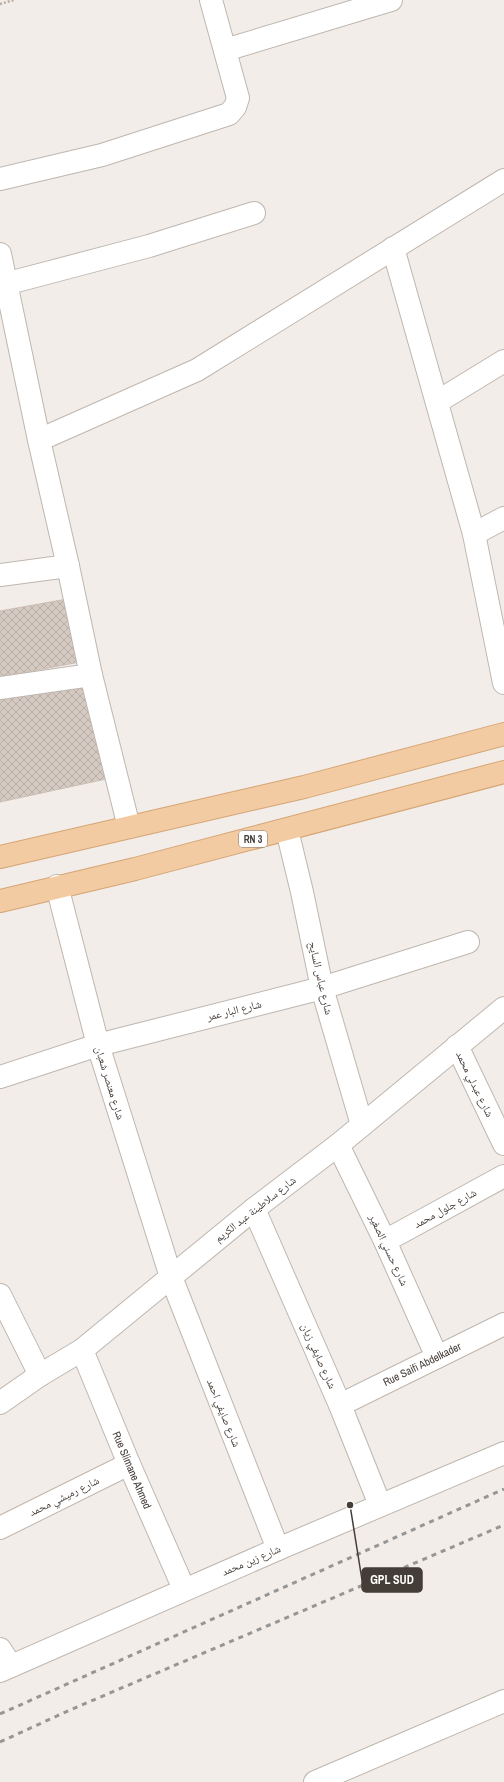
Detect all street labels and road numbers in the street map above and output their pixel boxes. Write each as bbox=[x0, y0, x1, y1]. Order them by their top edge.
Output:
road number: RN 3 bbox=[239, 831, 267, 847]
street label: شارع عباس السايح bbox=[306, 940, 336, 1016]
street label: شارع البار عمر bbox=[204, 996, 263, 1024]
street label: شارع معنصر شعبان bbox=[92, 1045, 128, 1121]
street label: شارع عبدلي محمد bbox=[451, 1049, 497, 1120]
street label: شارع سلاطينة عبد الكريم bbox=[211, 1173, 299, 1246]
street label: شارع جلول محمد bbox=[411, 1185, 479, 1231]
street label: شارع حسني الصغير bbox=[364, 1211, 412, 1289]
street label: شارع صايفي زيان bbox=[297, 1321, 340, 1392]
street label: Rue Saifi Abdelkader bbox=[381, 1339, 463, 1389]
street label: شارع صايفي احمد bbox=[202, 1377, 244, 1450]
street label: Rue Slimane Ahmed bbox=[109, 1429, 155, 1511]
street label: شارع رميشي محمد bbox=[27, 1473, 102, 1521]
street label: شارع زين محمد bbox=[220, 1541, 282, 1579]

